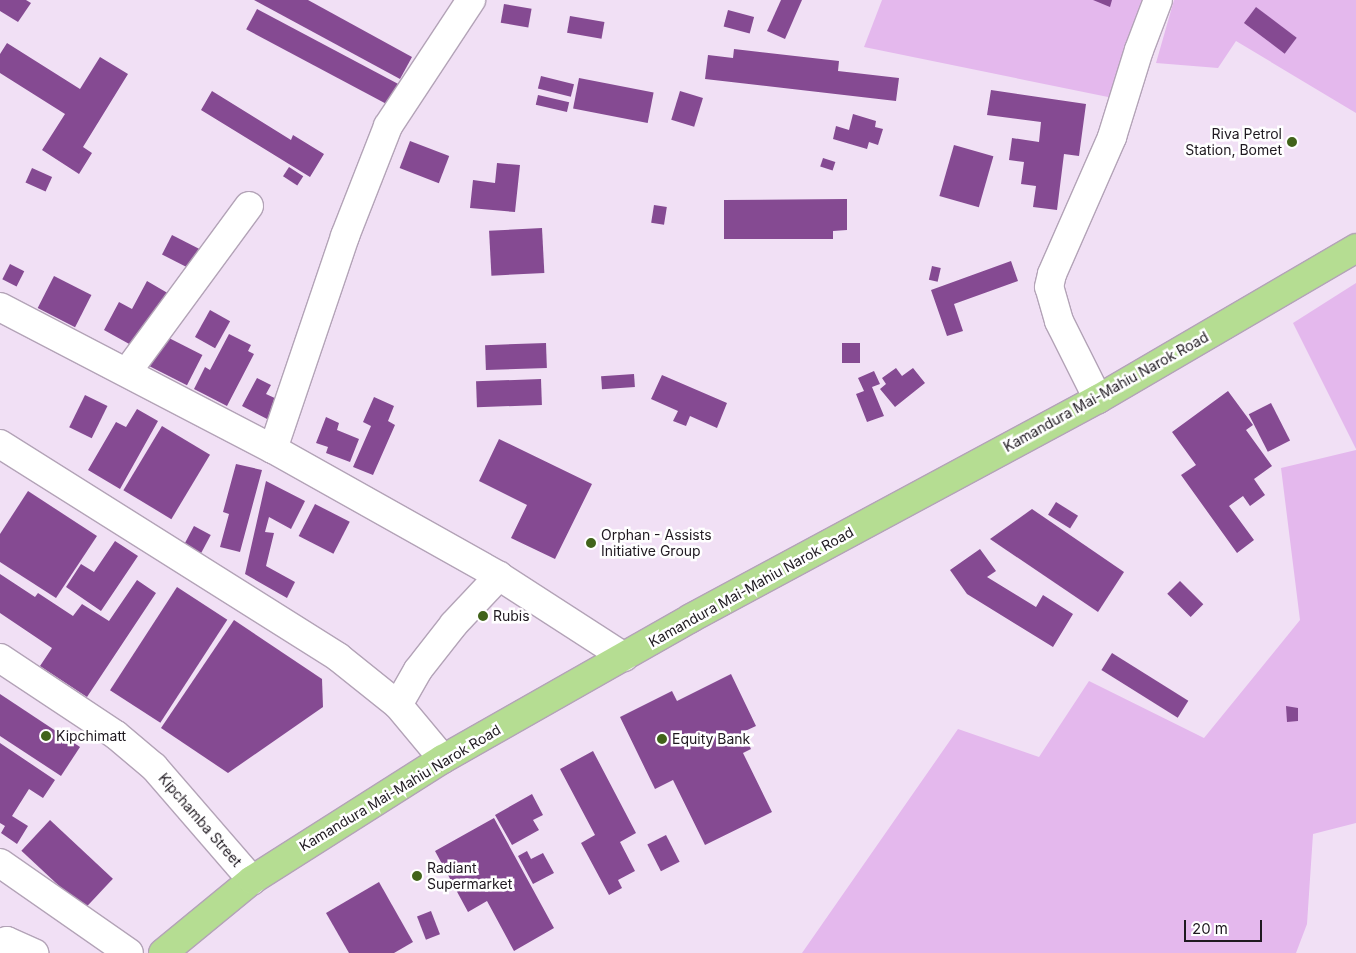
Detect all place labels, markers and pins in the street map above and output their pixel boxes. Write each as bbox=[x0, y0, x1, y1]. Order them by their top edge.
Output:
place label: Riva Petrol Station, Bomet bbox=[1185, 126, 1282, 158]
marker: Riva Petrol Station, Bomet bbox=[1286, 136, 1298, 148]
place label: Orphan - Assists Initiative Group bbox=[601, 527, 712, 560]
marker: Orphan - Assists Initiative Group bbox=[585, 537, 597, 549]
place label: Rubis bbox=[493, 608, 530, 624]
marker: Rubis bbox=[477, 610, 489, 622]
place label: Kipchimatt bbox=[56, 728, 126, 744]
marker: Kipchimatt bbox=[40, 730, 52, 742]
place label: Equity Bank bbox=[672, 731, 750, 747]
marker: Equity Bank bbox=[656, 733, 668, 745]
place label: Radiant Supermarket bbox=[427, 860, 512, 892]
marker: Radiant Supermarket bbox=[411, 870, 423, 882]

